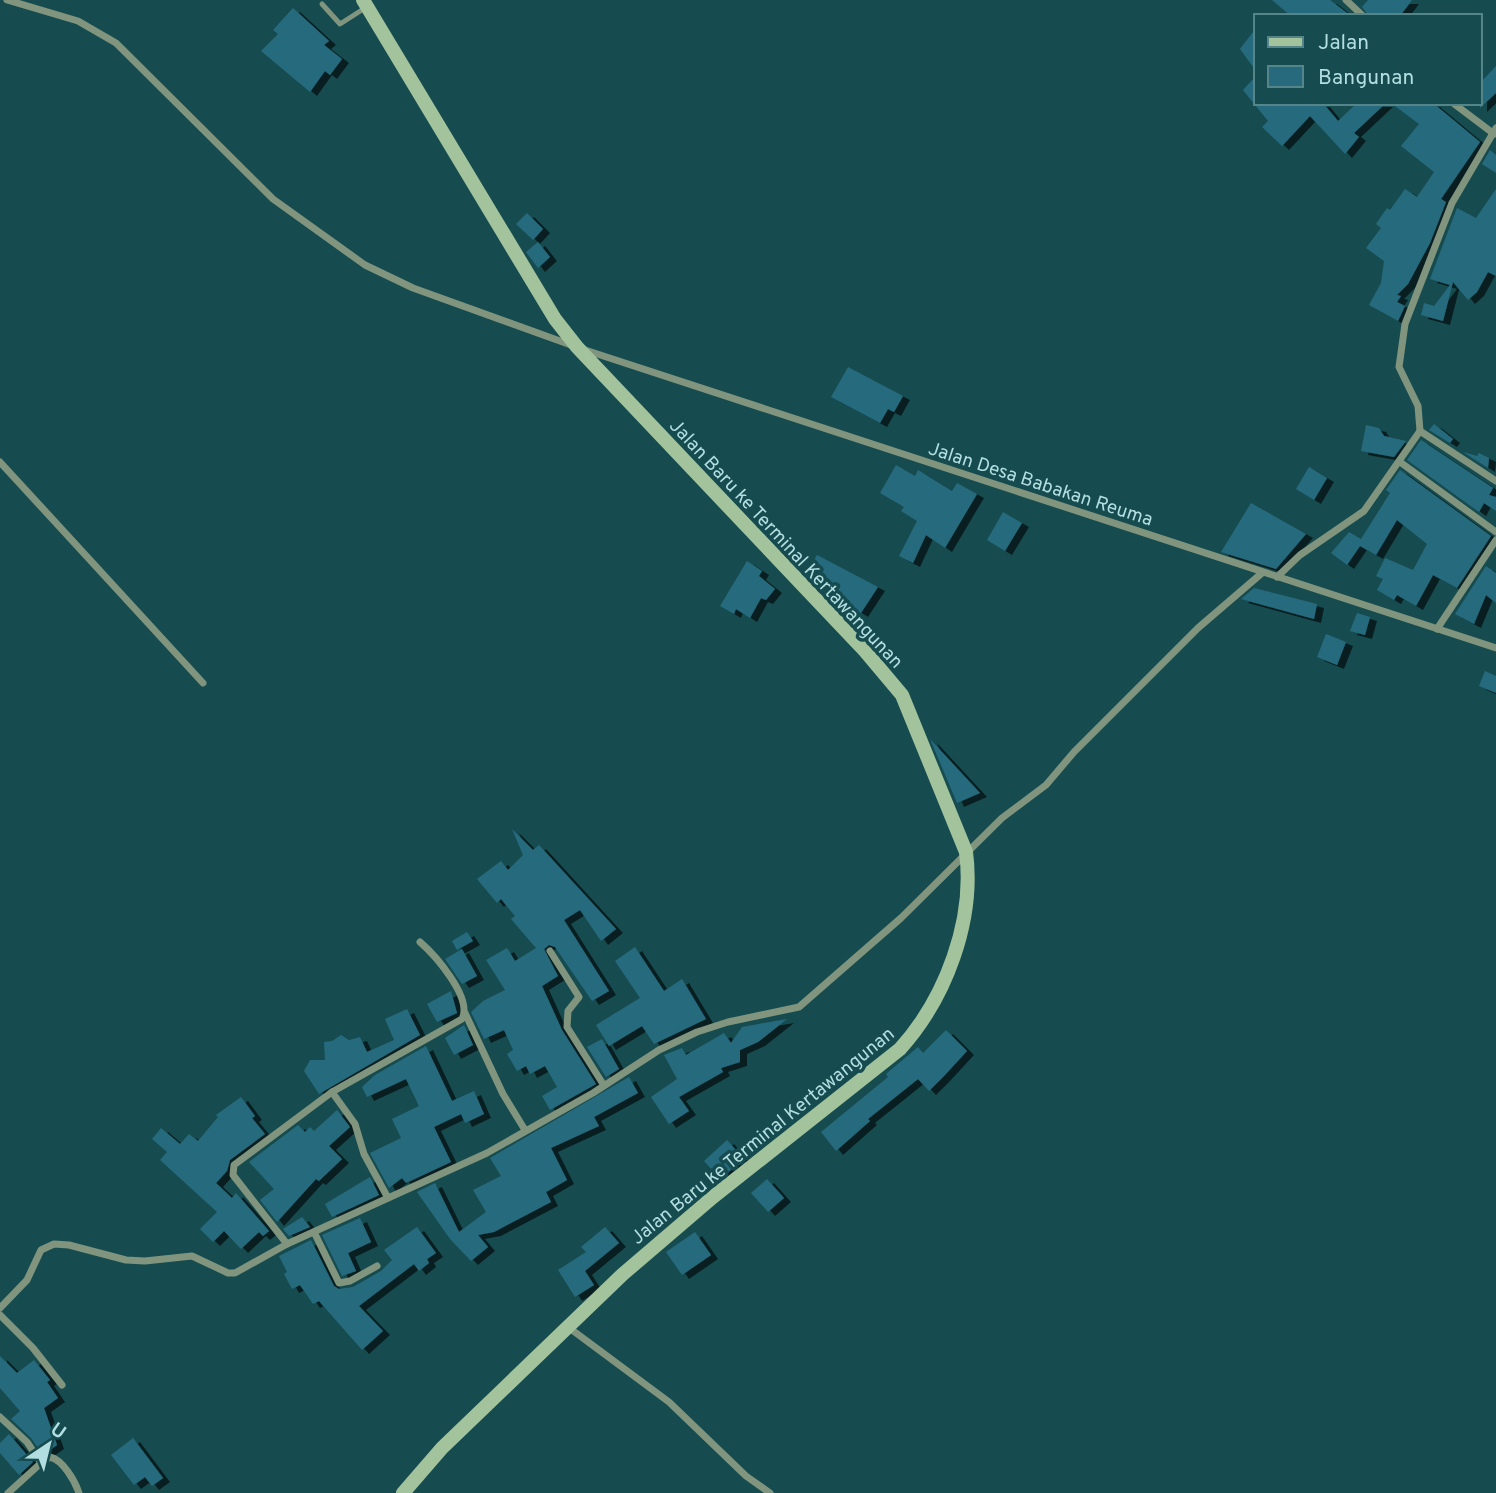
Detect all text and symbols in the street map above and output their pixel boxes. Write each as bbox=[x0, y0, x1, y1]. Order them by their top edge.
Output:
legend bbox=[1254, 14, 1482, 105]
text: Jalan bbox=[1318, 30, 1369, 57]
text: Bangunan bbox=[1318, 65, 1414, 92]
street label: Jalan Baru ke Terminal Kertawangunan bbox=[663, 415, 908, 674]
street label: Jalan Desa Babakan Reuma bbox=[925, 437, 1156, 533]
street label: Jalan Baru ke Terminal Kertawangunan bbox=[627, 1023, 900, 1250]
north arrow bbox=[14, 1409, 84, 1479]
text: U bbox=[45, 1418, 70, 1445]

